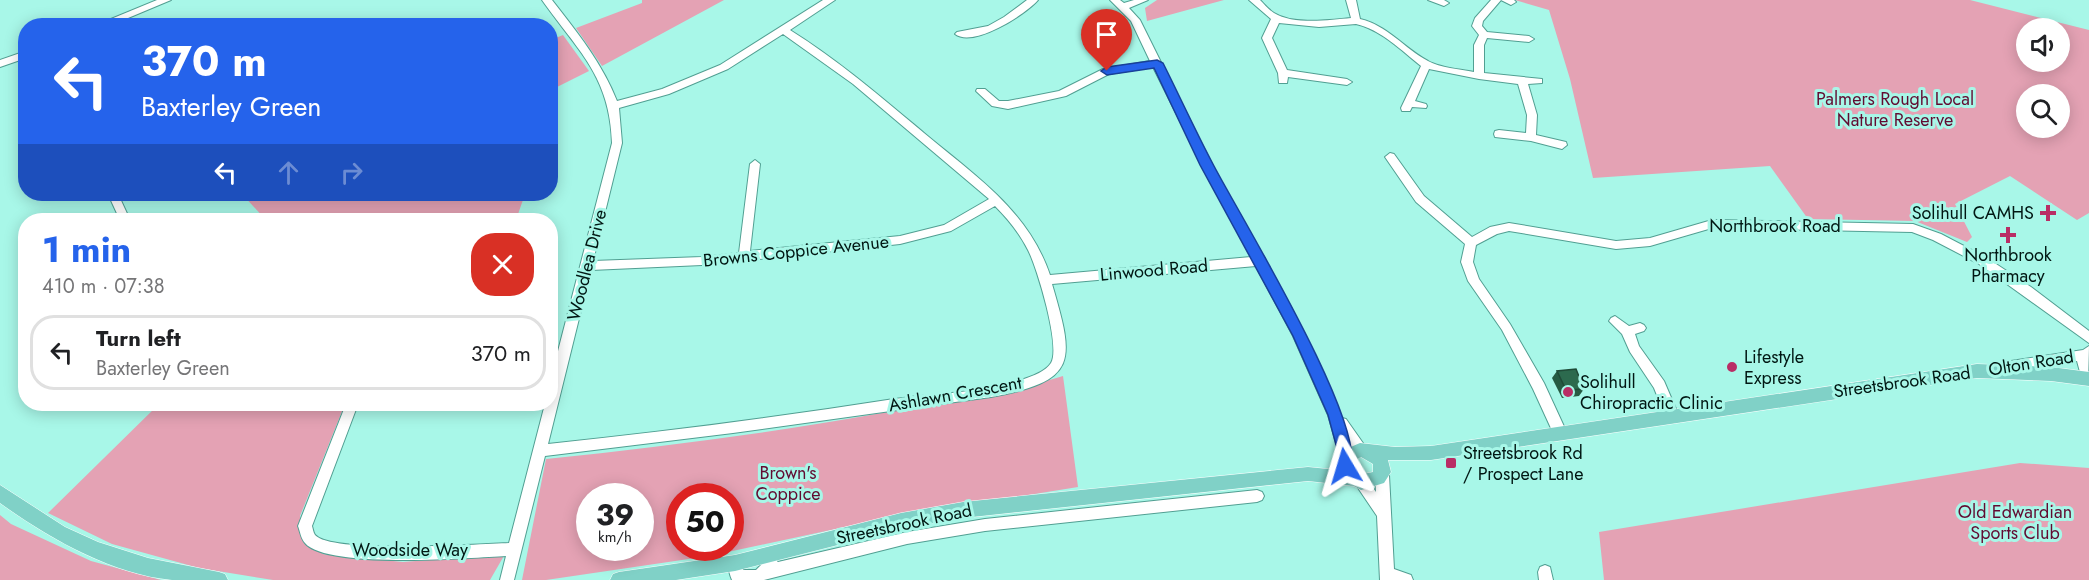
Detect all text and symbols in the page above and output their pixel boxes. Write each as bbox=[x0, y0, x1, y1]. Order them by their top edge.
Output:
pin bbox=[1081, 9, 1132, 71]
icon: arrive bbox=[1090, 18, 1123, 51]
map controls bbox=[2016, 18, 2070, 138]
button: sound bbox=[2016, 18, 2070, 72]
text: 370 m bbox=[141, 31, 267, 92]
icon: left bbox=[42, 42, 120, 120]
button: search bbox=[2016, 84, 2070, 138]
park label: Palmers Rough Local Nature Reserve bbox=[1816, 86, 1974, 133]
text: Baxterley Green bbox=[141, 87, 322, 126]
icon: left bbox=[209, 156, 242, 189]
icon: ahead bbox=[272, 156, 305, 189]
icon: right bbox=[335, 156, 368, 189]
place label: Solihull CAMHS bbox=[1912, 200, 2034, 226]
marker: Solihull CAMHS bbox=[2039, 204, 2057, 222]
street label: Woodlea Drive bbox=[561, 207, 613, 323]
street label: Northbrook Road bbox=[1709, 213, 1841, 239]
text: 1 min bbox=[42, 223, 131, 275]
street label: Browns Coppice Avenue bbox=[702, 228, 890, 274]
marker: Northbrook Pharmacy bbox=[2001, 228, 2015, 242]
button: close bbox=[471, 233, 534, 296]
place label: Northbrook Pharmacy bbox=[1964, 242, 2052, 289]
street label: Linwood Road bbox=[1099, 252, 1209, 288]
text: 410 m · 07:38 bbox=[42, 272, 165, 301]
text: Turn left bbox=[96, 322, 181, 354]
icon: left bbox=[45, 336, 78, 369]
text: 370 m bbox=[471, 337, 531, 369]
street label: Olton Road bbox=[1986, 343, 2076, 383]
place label: Lifestyle Express bbox=[1744, 344, 1804, 391]
text: Baxterley Green bbox=[96, 354, 230, 383]
marker: Lifestyle Express bbox=[1725, 360, 1739, 374]
street label: Streetsbrook Road bbox=[1832, 360, 1972, 404]
street label: Ashlawn Crescent bbox=[886, 369, 1024, 419]
place label: Solihull Chiropractic Clinic bbox=[1580, 369, 1723, 416]
marker: Solihull Chiropractic Clinic bbox=[1561, 385, 1575, 399]
position arrow bbox=[1313, 434, 1377, 498]
place label: Streetsbrook Rd / Prospect Lane bbox=[1463, 440, 1584, 487]
marker: Streetsbrook Rd / Prospect Lane bbox=[1444, 456, 1458, 470]
park label: Brown's Coppice bbox=[755, 460, 821, 507]
speed limit sign: 50 bbox=[666, 483, 744, 561]
text: 39 bbox=[596, 493, 634, 536]
street label: Streetsbrook Road bbox=[834, 497, 974, 551]
park label: Old Edwardian Sports Club bbox=[1958, 499, 2072, 546]
text: km/h bbox=[598, 526, 632, 548]
street label: Woodside Way bbox=[352, 537, 468, 563]

